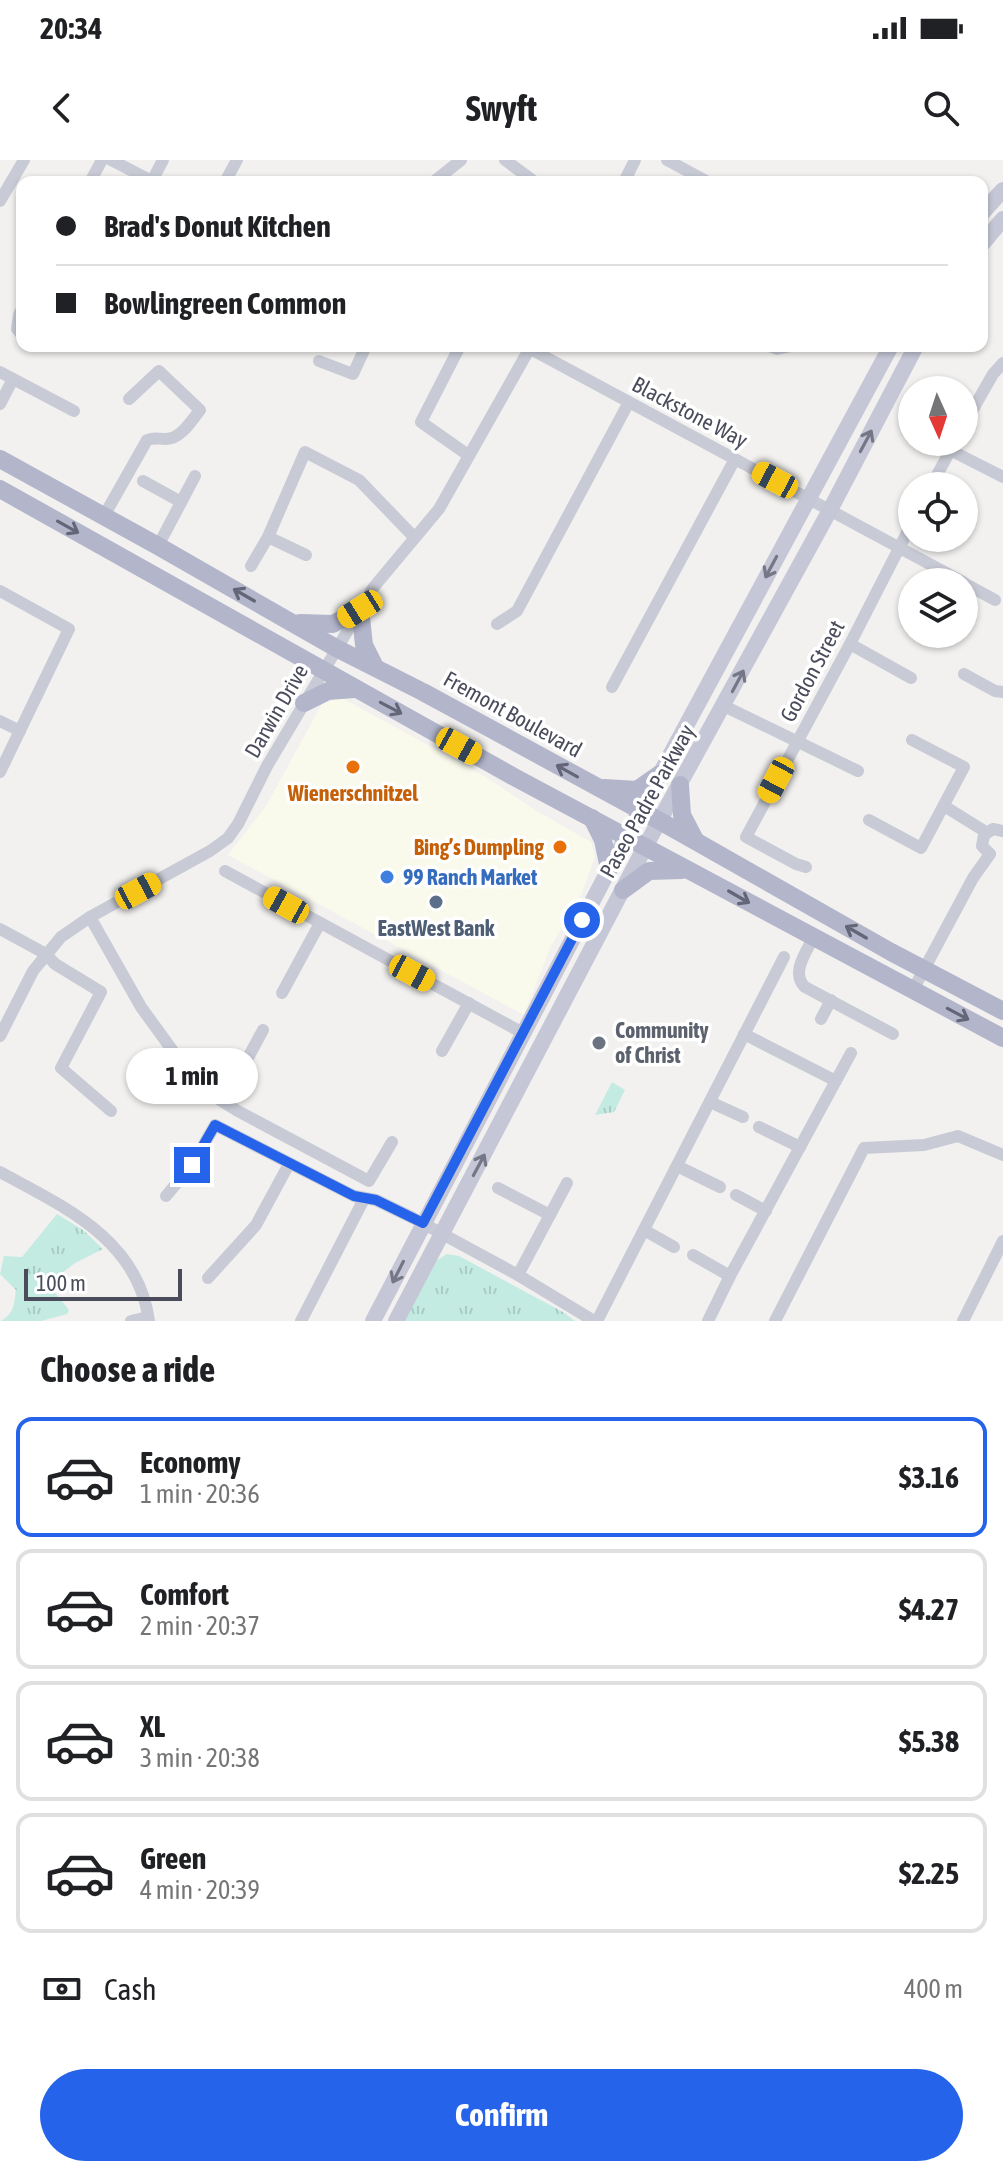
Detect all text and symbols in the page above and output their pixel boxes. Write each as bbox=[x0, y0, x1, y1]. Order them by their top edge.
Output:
text: 20:34 bbox=[40, 11, 102, 45]
icon: back bbox=[40, 86, 84, 130]
icon: search bbox=[919, 86, 963, 130]
text: Swyft bbox=[466, 87, 537, 129]
text: Brad's Donut Kitchen bbox=[104, 209, 331, 243]
text: Bowlingreen Common bbox=[104, 286, 346, 320]
street label: Blackstone Way bbox=[628, 371, 752, 453]
north arrow bbox=[898, 376, 978, 456]
map controls bbox=[898, 376, 978, 648]
one-way arrow bbox=[859, 430, 875, 454]
car bbox=[748, 458, 802, 502]
button: locate bbox=[898, 472, 978, 552]
one-way arrow bbox=[56, 519, 80, 535]
one-way arrow bbox=[762, 554, 778, 578]
button: layers bbox=[898, 568, 978, 648]
car bbox=[333, 586, 387, 632]
one-way arrow bbox=[233, 587, 256, 603]
street label: Gordon Street bbox=[774, 616, 850, 726]
street label: Darwin Drive bbox=[239, 660, 313, 762]
street label: Fremont Boulevard bbox=[439, 665, 587, 763]
one-way arrow bbox=[730, 670, 746, 694]
one-way arrow bbox=[379, 700, 402, 716]
street label: Paseo Padre Parkway bbox=[594, 720, 700, 882]
car bbox=[432, 724, 486, 768]
car bbox=[754, 753, 798, 807]
marker: Wienerschnitzel bbox=[344, 758, 362, 776]
one-way arrow bbox=[555, 763, 579, 778]
place label: Wienerschnitzel bbox=[287, 780, 419, 806]
place label: Bing’s Dumpling bbox=[414, 834, 545, 860]
marker: Bing’s Dumpling bbox=[551, 838, 569, 856]
place label: 99 Ranch Market bbox=[403, 864, 538, 890]
marker: 99 Ranch Market bbox=[378, 868, 396, 886]
car bbox=[111, 869, 165, 913]
car bbox=[259, 883, 313, 927]
one-way arrow bbox=[727, 889, 750, 905]
marker: EastWest Bank bbox=[427, 893, 445, 911]
route start bbox=[564, 902, 600, 938]
place label: EastWest Bank bbox=[377, 915, 495, 941]
one-way arrow bbox=[844, 924, 868, 939]
car bbox=[385, 951, 439, 995]
one-way arrow bbox=[946, 1006, 969, 1022]
place label: Community of Christ bbox=[615, 1017, 709, 1068]
marker: Community of Christ bbox=[590, 1034, 608, 1052]
callout: 1 min bbox=[126, 1049, 258, 1105]
text: 1 min bbox=[165, 1061, 219, 1091]
route end bbox=[174, 1147, 210, 1183]
one-way arrow bbox=[472, 1154, 488, 1177]
one-way arrow bbox=[389, 1260, 405, 1284]
scale bar bbox=[24, 1265, 182, 1301]
text: 100 m bbox=[36, 1270, 86, 1296]
text: Choose a ride bbox=[40, 1348, 215, 1390]
icon: car bbox=[44, 1441, 116, 1513]
text: Economy bbox=[140, 1445, 241, 1479]
text: $3.16 bbox=[899, 1460, 959, 1494]
text: 1 min · 20:36 bbox=[140, 1479, 260, 1509]
icon: car bbox=[44, 1573, 116, 1645]
text: Comfort bbox=[140, 1577, 229, 1611]
text: $4.27 bbox=[899, 1592, 959, 1626]
text: 2 min · 20:37 bbox=[140, 1611, 260, 1641]
icon: car bbox=[44, 1705, 116, 1777]
text: XL bbox=[140, 1709, 165, 1743]
text: $5.38 bbox=[899, 1724, 959, 1758]
text: 3 min · 20:38 bbox=[140, 1743, 260, 1773]
icon: car bbox=[44, 1837, 116, 1909]
text: Green bbox=[140, 1841, 206, 1875]
text: $2.25 bbox=[899, 1856, 959, 1890]
text: 4 min · 20:39 bbox=[140, 1875, 260, 1905]
icon: cash bbox=[40, 1967, 84, 2011]
text: Cash bbox=[104, 1972, 157, 2006]
text: 400 m bbox=[904, 1974, 963, 2004]
button: Confirm bbox=[40, 2069, 963, 2161]

